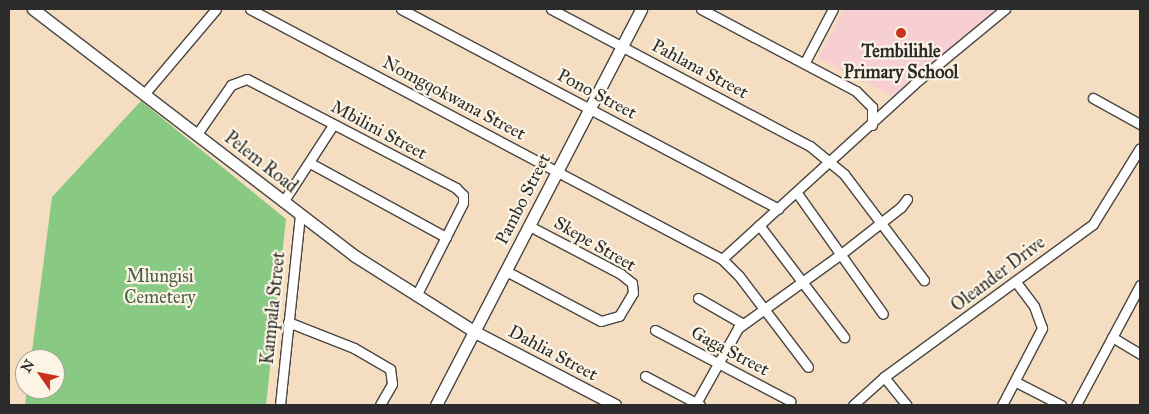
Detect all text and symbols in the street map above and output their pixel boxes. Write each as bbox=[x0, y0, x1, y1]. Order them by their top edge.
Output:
marker: Tembilihle Primary School bbox=[895, 27, 907, 39]
street label: Pahlana Street bbox=[648, 35, 752, 103]
place label: Tembilihle Primary School bbox=[844, 41, 958, 84]
street label: Nomgqokwana Street bbox=[379, 51, 529, 145]
street label: Pono Street bbox=[554, 64, 640, 124]
street label: Mbilini Street bbox=[327, 96, 431, 164]
street label: Pelem Road bbox=[220, 127, 302, 197]
street label: Pambo Street bbox=[491, 150, 555, 248]
street label: Skepe Street bbox=[550, 212, 640, 276]
street label: Oleander Drive bbox=[947, 232, 1049, 316]
street label: Kampala Street bbox=[256, 251, 290, 365]
park label: Mlungisi Cemetery bbox=[124, 266, 196, 308]
street label: Dahlia Street bbox=[505, 321, 601, 385]
street label: Gaga Street bbox=[687, 321, 773, 381]
north arrow bbox=[15, 349, 65, 399]
text: N bbox=[17, 356, 38, 376]

